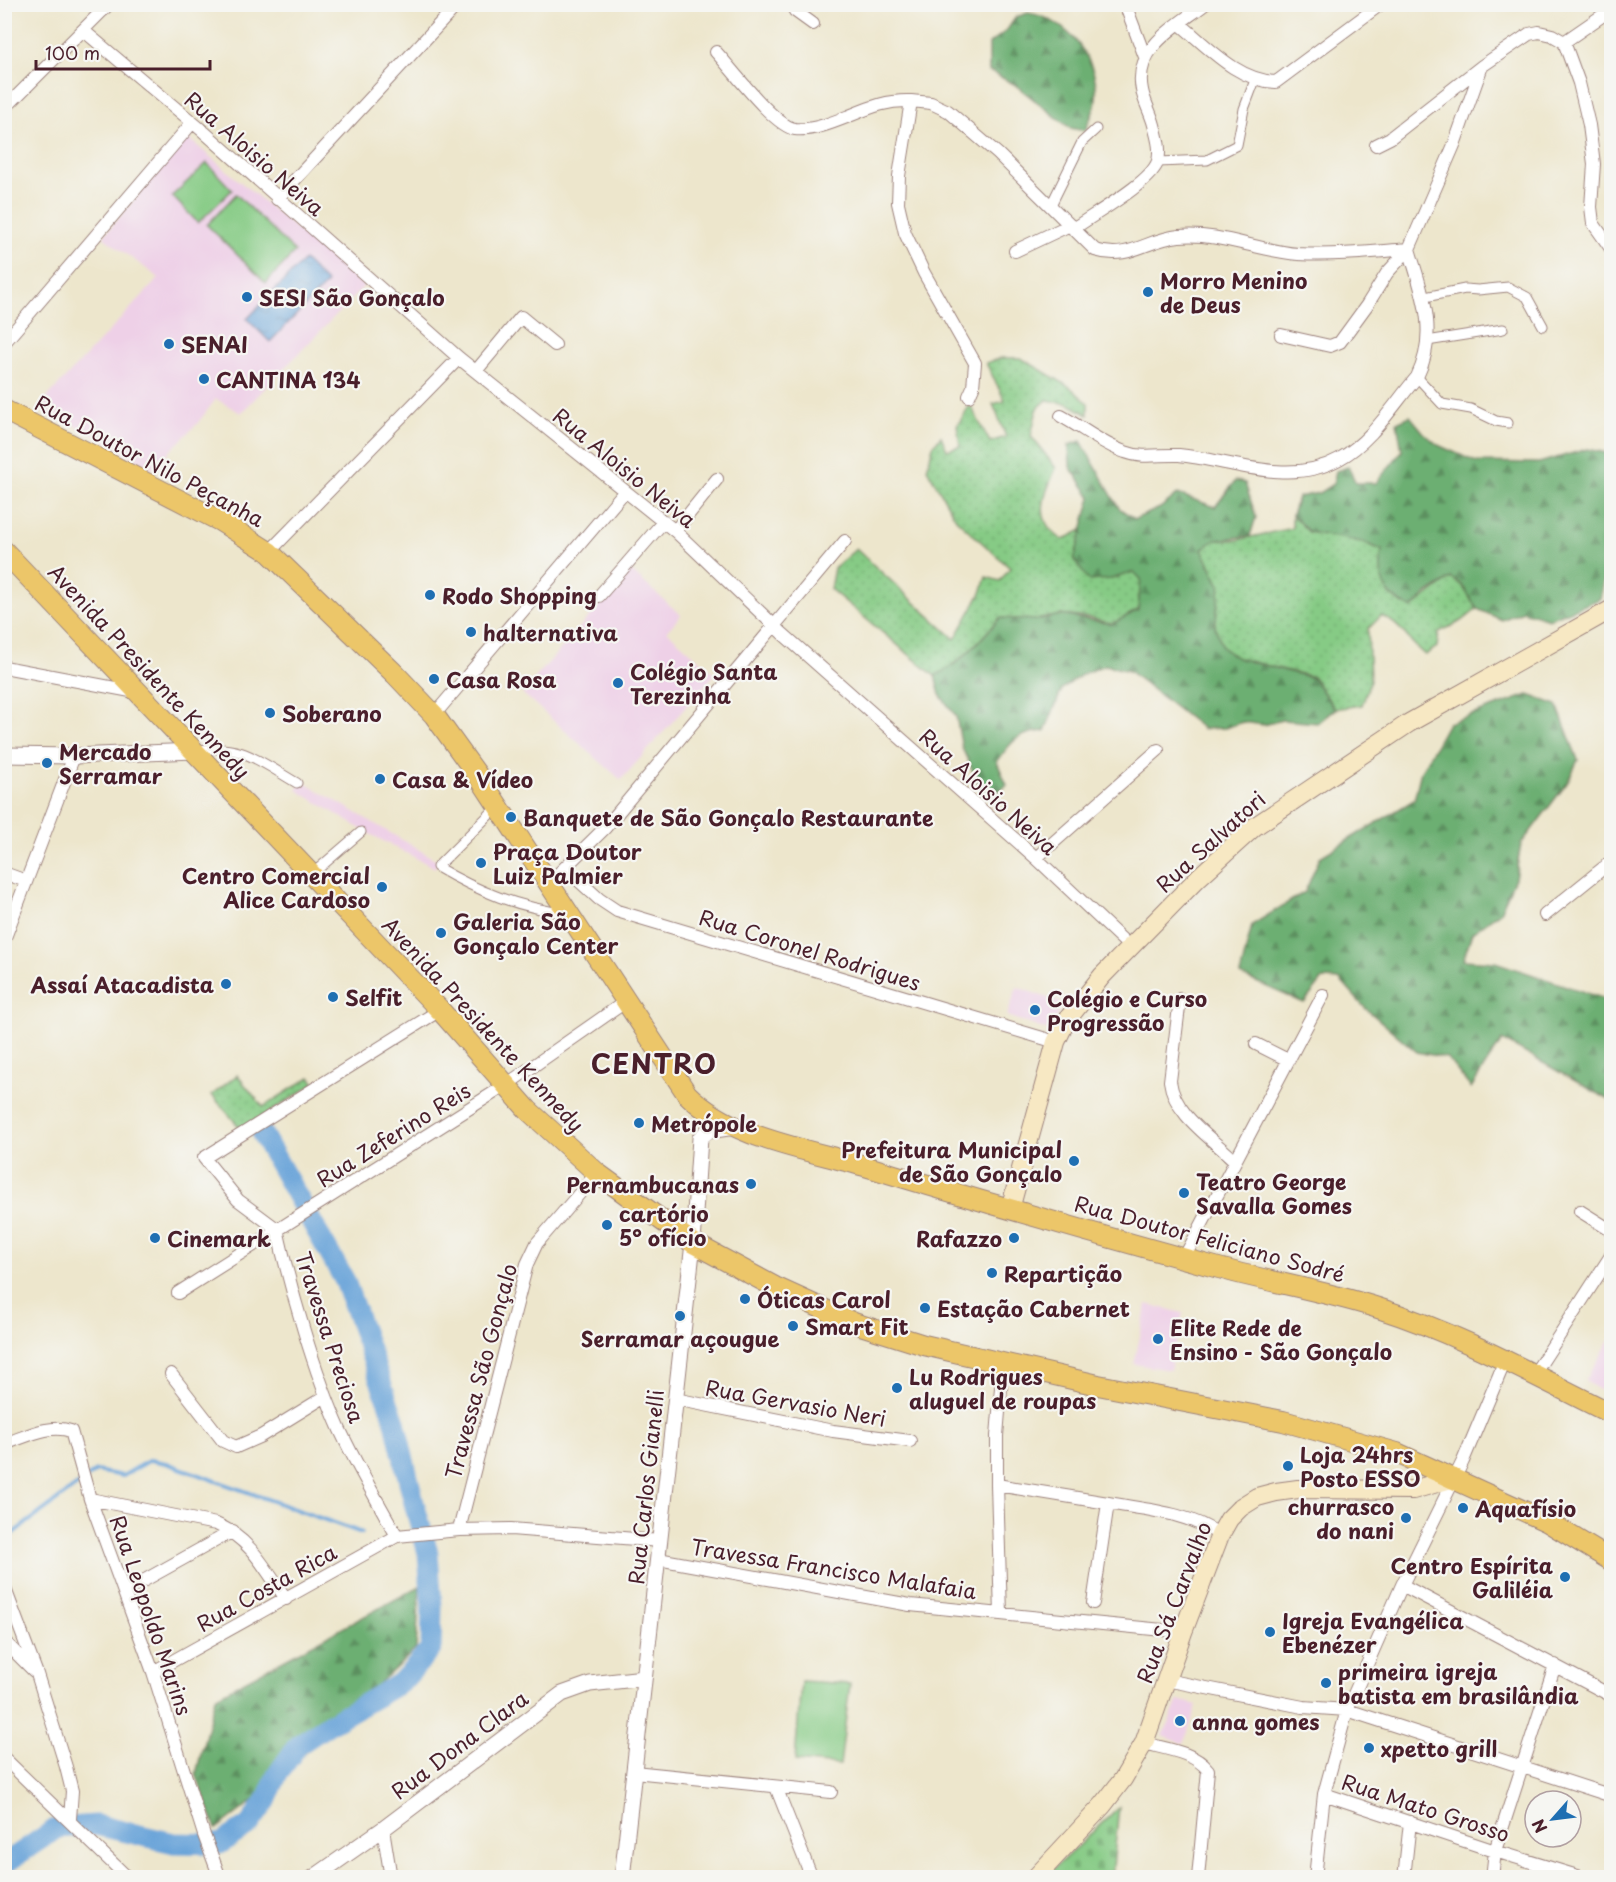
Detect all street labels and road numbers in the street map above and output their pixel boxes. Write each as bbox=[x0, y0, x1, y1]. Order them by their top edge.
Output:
street label: Rua Aloisio Neiva bbox=[178, 83, 332, 223]
street label: Rua Doutor Nilo Peçanha bbox=[30, 386, 270, 534]
street label: Rua Aloisio Neiva bbox=[547, 399, 704, 535]
street label: Avenida Presidente Kennedy bbox=[41, 556, 259, 786]
street label: Rua Aloisio Neiva bbox=[913, 720, 1066, 862]
street label: Rua Salvatori bbox=[1148, 783, 1272, 899]
street label: Rua Coronel Rodrigues bbox=[695, 900, 925, 998]
street label: Avenida Presidente Kennedy bbox=[375, 909, 593, 1139]
street label: Rua Zeferino Reis bbox=[310, 1074, 476, 1194]
street label: Rua Doutor Feliciano Sodré bbox=[1071, 1186, 1349, 1290]
street label: Travessa Preciosa bbox=[288, 1247, 374, 1427]
street label: Travessa São Gonçalo bbox=[436, 1260, 524, 1482]
street label: Rua Gervasio Neri bbox=[703, 1370, 889, 1434]
street label: Rua Carlos Gianelli bbox=[619, 1388, 671, 1586]
street label: Rua Leopoldo Marins bbox=[103, 1511, 201, 1719]
street label: Rua Sá Carvalho bbox=[1127, 1516, 1219, 1688]
street label: Travessa Francisco Malafaia bbox=[689, 1530, 979, 1606]
street label: Rua Costa Rica bbox=[190, 1535, 343, 1639]
street label: Rua Dona Clara bbox=[384, 1681, 535, 1806]
street label: Rua Mato Grosso bbox=[1338, 1765, 1514, 1849]

